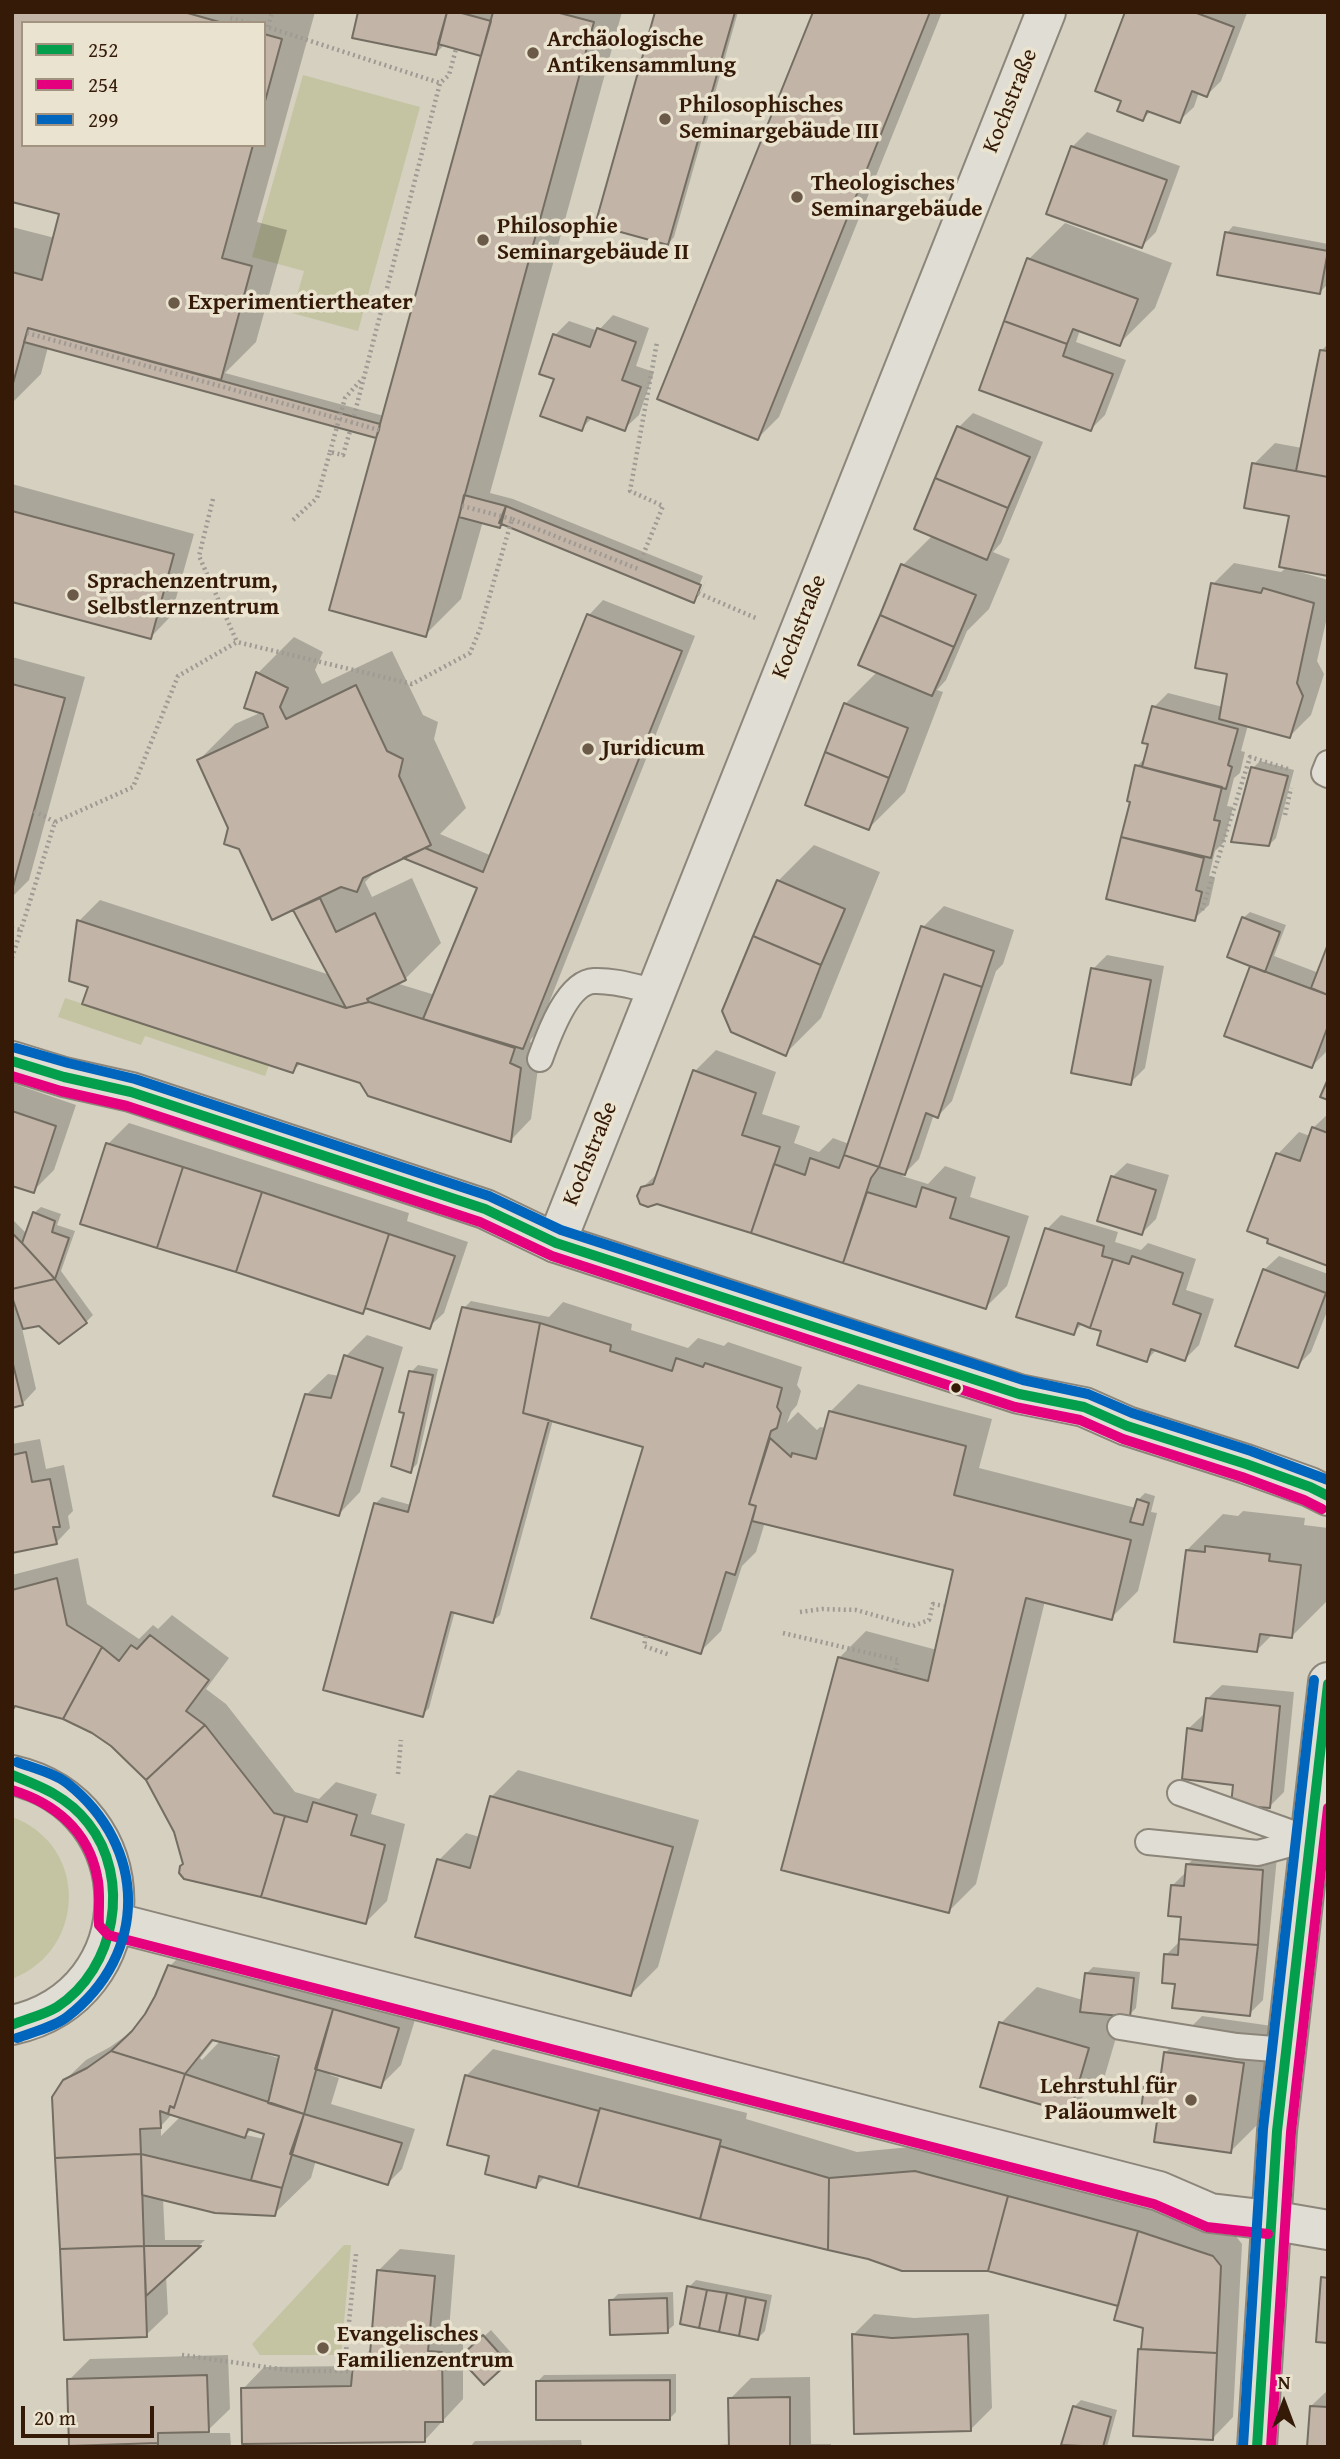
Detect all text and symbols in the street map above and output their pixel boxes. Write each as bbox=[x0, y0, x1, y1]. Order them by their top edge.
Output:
legend bbox=[21, 21, 266, 147]
place label: Archäologische Antikensammlung bbox=[547, 26, 736, 80]
text: 252 bbox=[88, 34, 118, 65]
marker: Archäologische Antikensammlung bbox=[525, 45, 541, 61]
street label: Kochstraße bbox=[978, 45, 1044, 157]
text: 254 bbox=[88, 69, 118, 100]
place label: Philosophisches Seminargebäude III bbox=[679, 92, 879, 146]
text: 299 bbox=[88, 104, 118, 135]
marker: Philosophisches Seminargebäude III bbox=[657, 111, 673, 127]
place label: Theologisches Seminargebäude bbox=[811, 170, 983, 224]
marker: Theologisches Seminargebäude bbox=[789, 189, 805, 205]
place label: Philosophie Seminargebäude II bbox=[497, 213, 689, 267]
marker: Philosophie Seminargebäude II bbox=[475, 232, 491, 248]
place label: Experimentiertheater bbox=[188, 289, 413, 317]
marker: Experimentiertheater bbox=[166, 295, 182, 311]
place label: Sprachenzentrum, Selbstlernzentrum bbox=[87, 568, 279, 622]
street label: Kochstraße bbox=[767, 571, 833, 683]
marker: Sprachenzentrum, Selbstlernzentrum bbox=[65, 587, 81, 603]
place label: Juridicum bbox=[602, 735, 705, 763]
marker: Juridicum bbox=[580, 741, 596, 757]
street label: Kochstraße bbox=[558, 1098, 624, 1210]
unlabelled marker bbox=[949, 1381, 963, 1395]
place label: Lehrstuhl für Paläoumwelt bbox=[1040, 2073, 1177, 2127]
marker: Lehrstuhl für Paläoumwelt bbox=[1183, 2092, 1199, 2108]
place label: Evangelisches Familienzentrum bbox=[337, 2321, 514, 2375]
marker: Evangelisches Familienzentrum bbox=[315, 2340, 331, 2356]
north arrow bbox=[1249, 2368, 1319, 2438]
text: N bbox=[1278, 2368, 1290, 2396]
scale bar bbox=[24, 2392, 158, 2436]
text: 20 m bbox=[34, 2402, 76, 2433]

